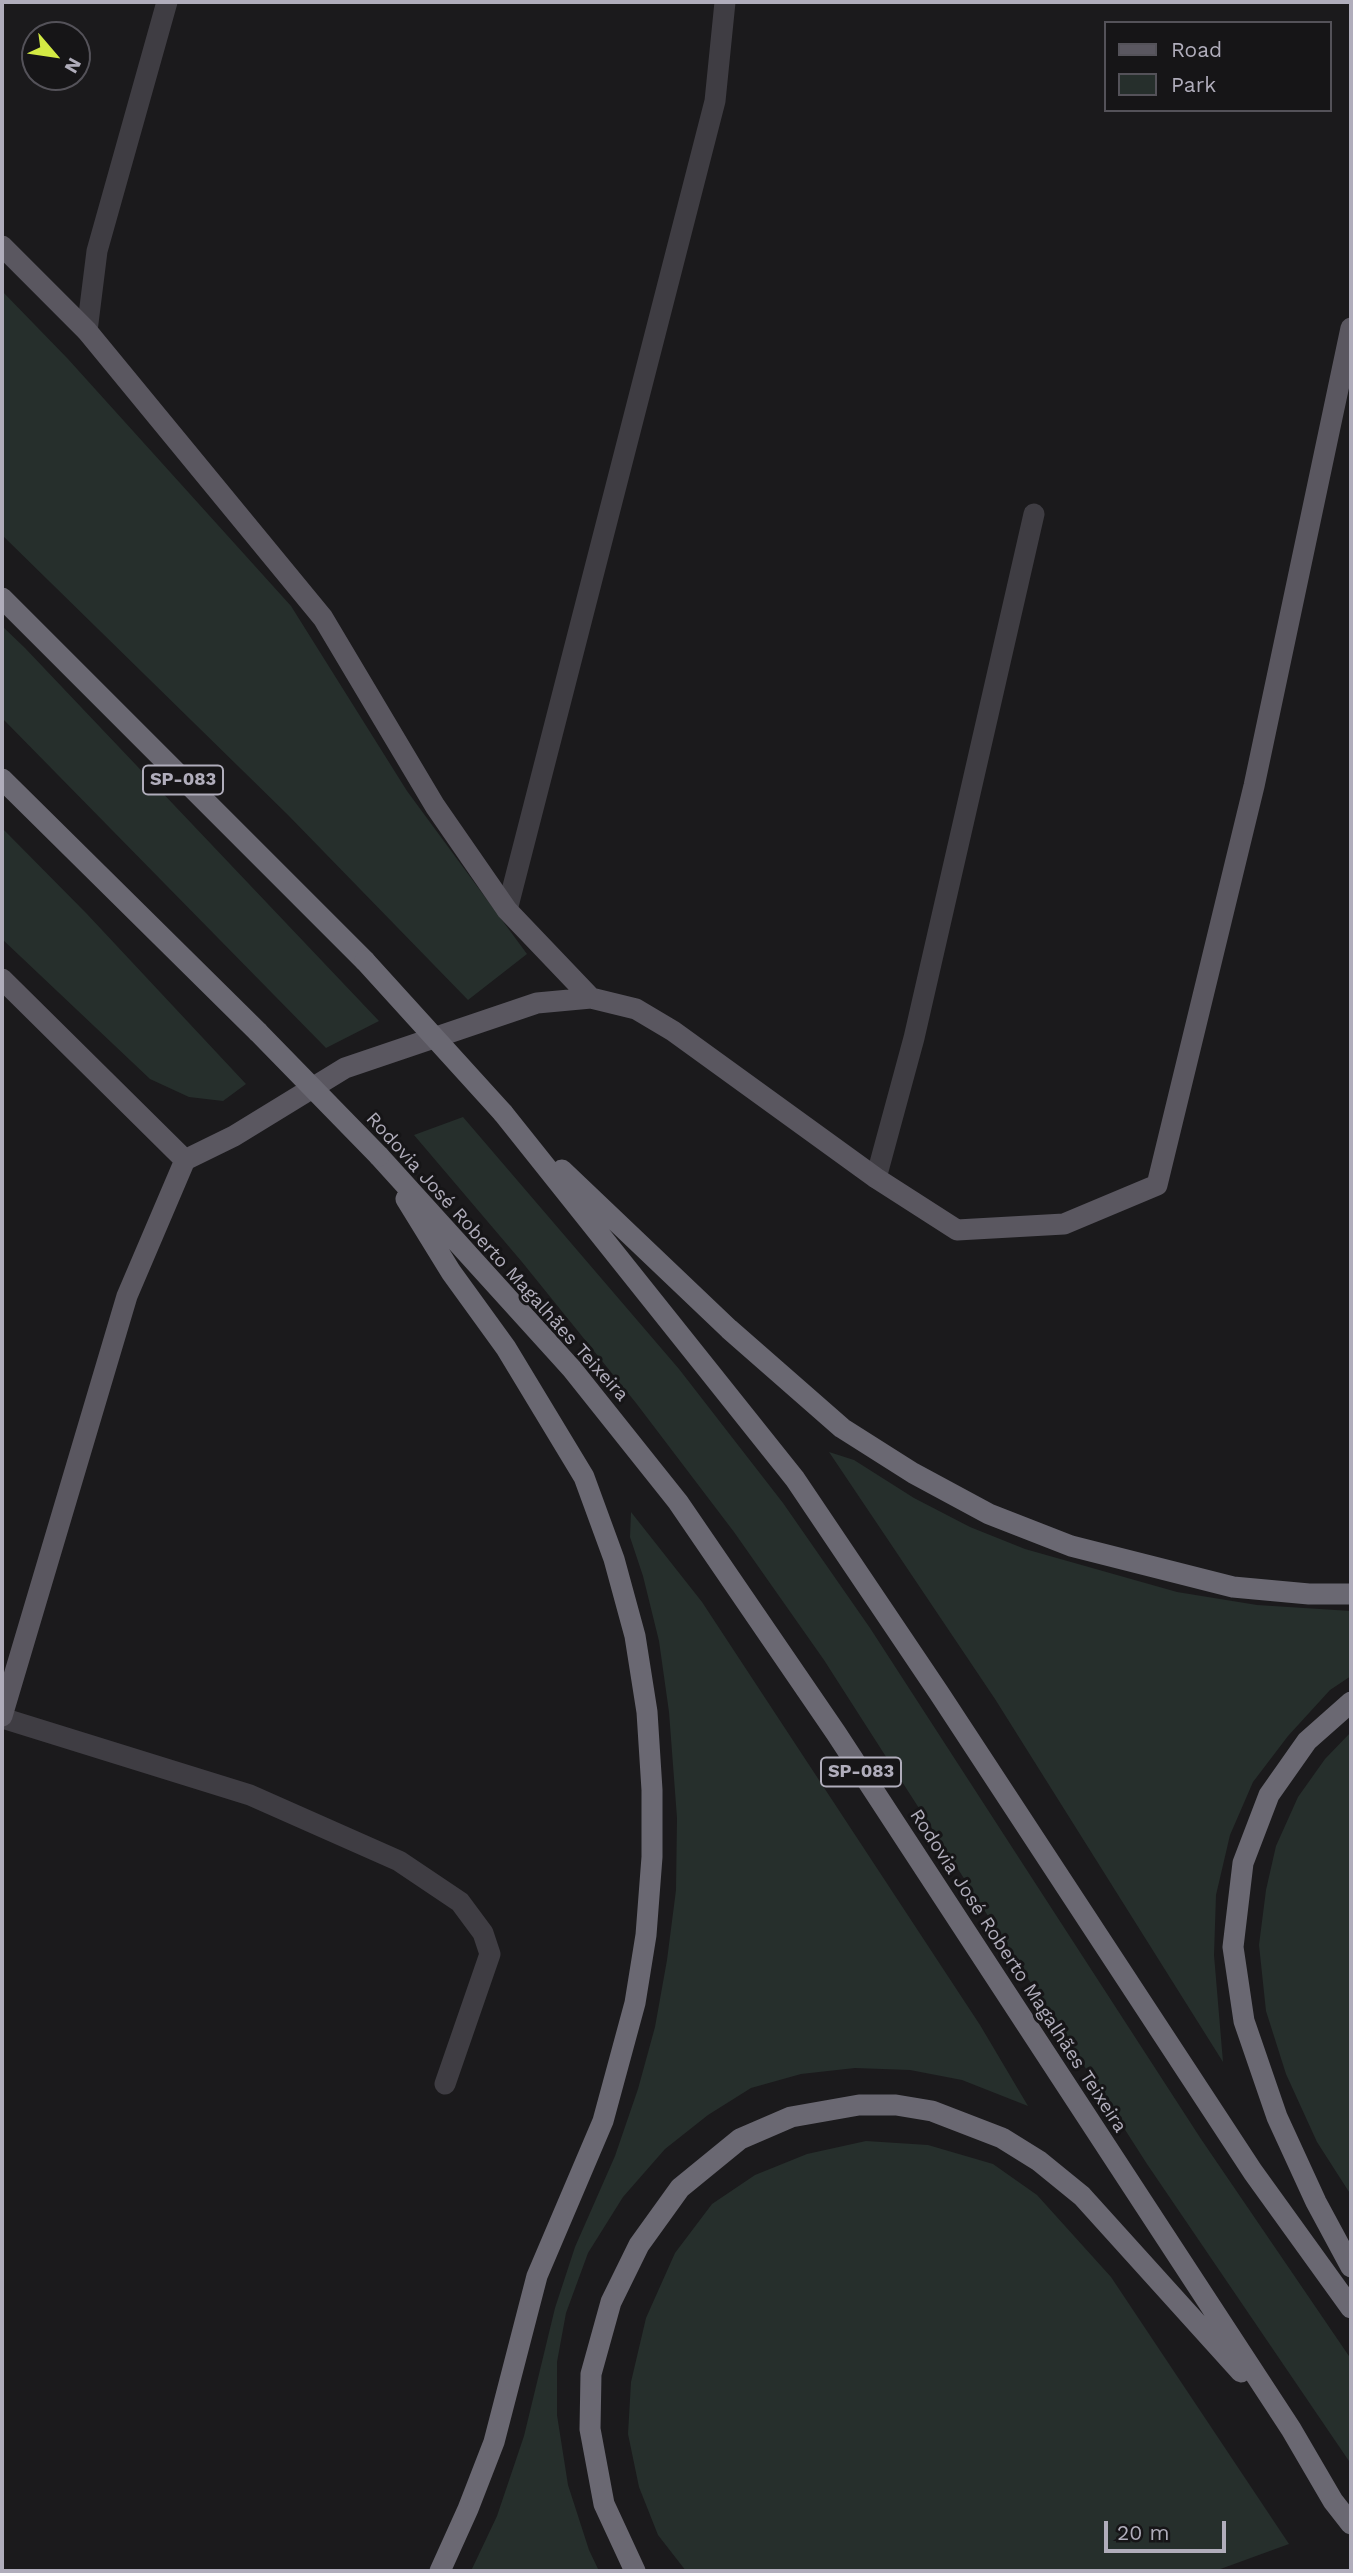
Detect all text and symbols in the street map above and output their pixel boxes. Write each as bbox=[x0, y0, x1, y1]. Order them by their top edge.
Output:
north arrow bbox=[21, 21, 91, 91]
legend bbox=[1104, 21, 1332, 112]
text: Road bbox=[1171, 37, 1222, 62]
text: N bbox=[60, 54, 87, 77]
text: Park bbox=[1171, 72, 1216, 97]
road number: SP-083 bbox=[143, 766, 223, 794]
street label: Rodovia José Roberto Magalhães Teixeira bbox=[361, 1108, 633, 1406]
road number: SP-083 bbox=[821, 1758, 901, 1786]
street label: Rodovia José Roberto Magalhães Teixeira bbox=[905, 1805, 1131, 2137]
scale bar bbox=[1108, 2506, 1230, 2550]
text: 20 m bbox=[1117, 2520, 1169, 2545]

